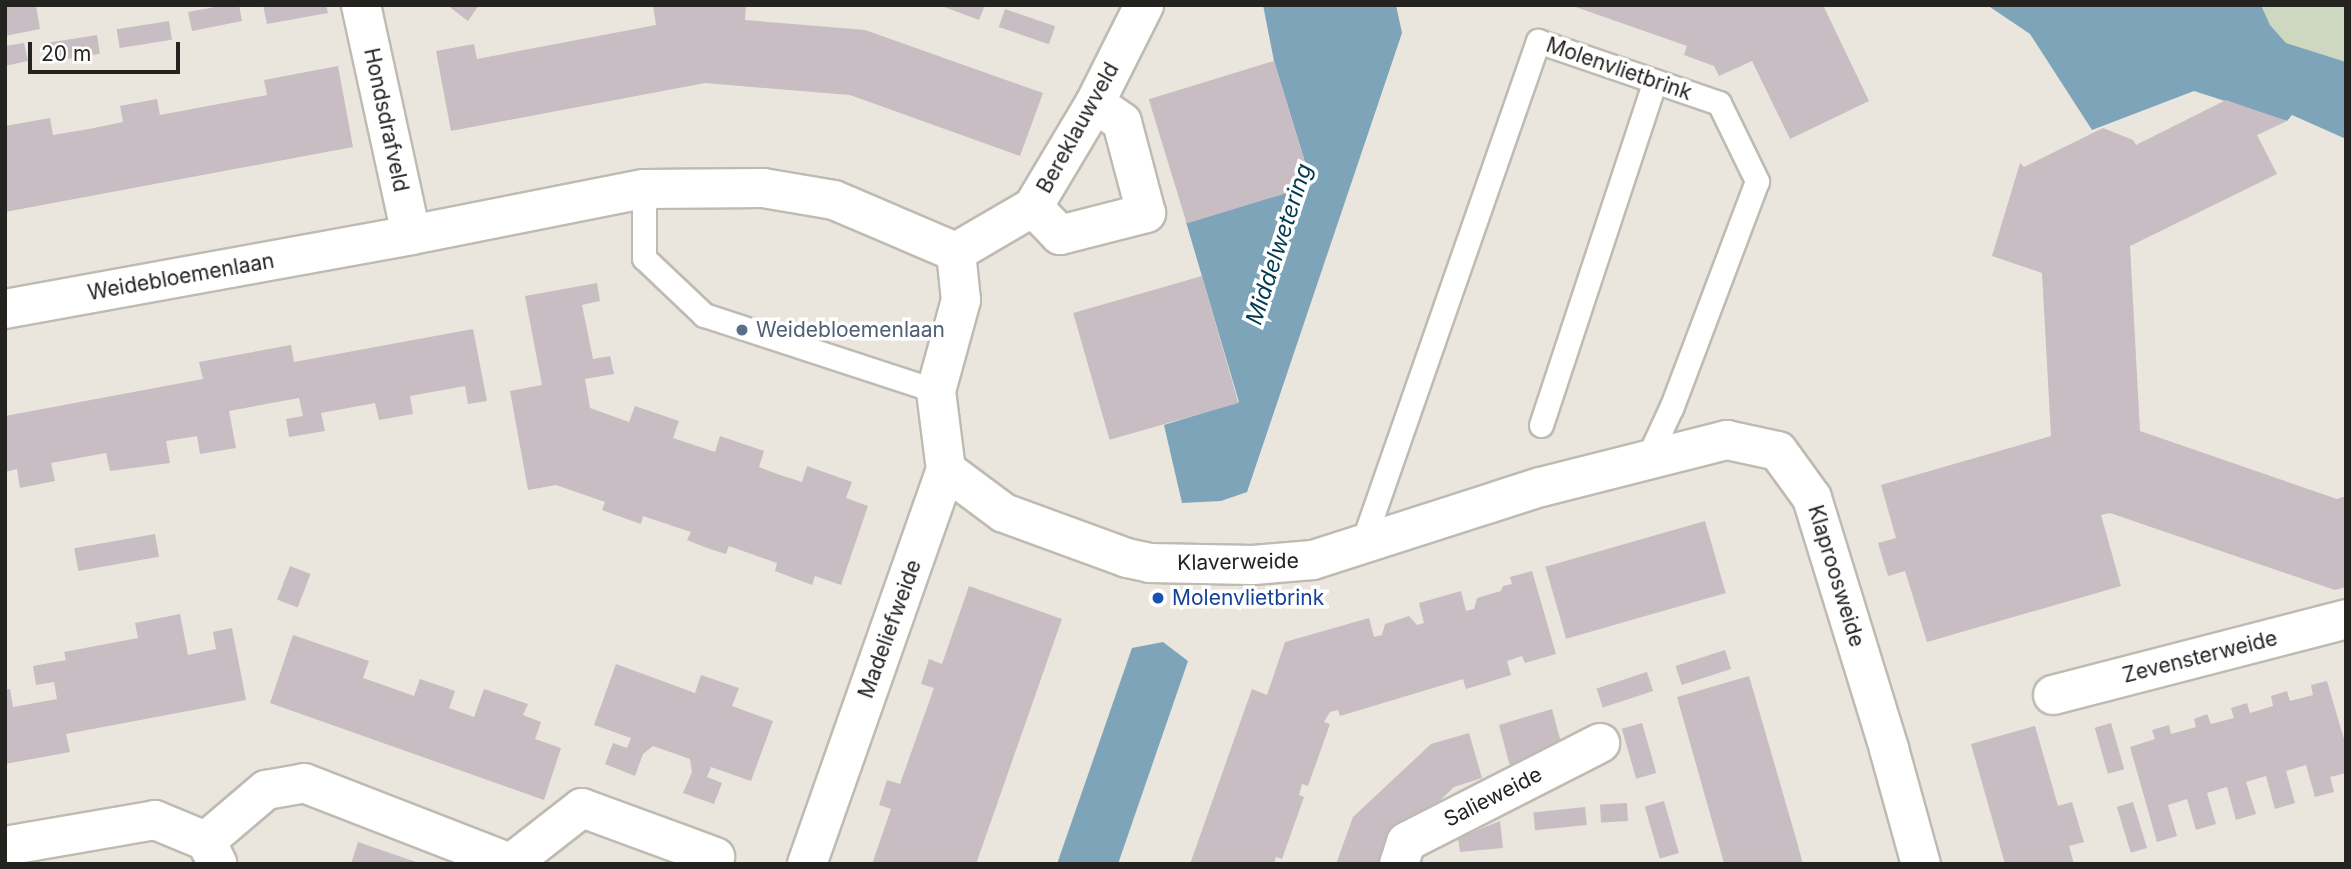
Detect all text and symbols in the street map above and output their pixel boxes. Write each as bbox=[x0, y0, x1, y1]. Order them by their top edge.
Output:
scale bar bbox=[32, 28, 184, 72]
street label: Molenvlietbrink bbox=[1543, 32, 1695, 106]
text: 20 m bbox=[41, 41, 91, 66]
street label: Hondsdrafveld bbox=[358, 46, 414, 194]
street label: Bereklauwveld bbox=[1032, 58, 1124, 198]
water label: Middelwetering bbox=[1240, 160, 1318, 328]
street label: Weidebloemenlaan bbox=[86, 248, 276, 306]
place label: Weidebloemenlaan bbox=[756, 317, 945, 343]
marker: Weidebloemenlaan bbox=[734, 322, 750, 338]
street label: Klaproosweide bbox=[1802, 502, 1870, 650]
street label: Klaverweide bbox=[1177, 548, 1299, 576]
street label: Madeliefweide bbox=[853, 556, 927, 702]
place label: Molenvlietbrink bbox=[1172, 585, 1324, 611]
marker: Molenvlietbrink bbox=[1150, 590, 1166, 606]
street label: Zevensterweide bbox=[2120, 626, 2280, 688]
street label: Salieweide bbox=[1440, 762, 1546, 832]

